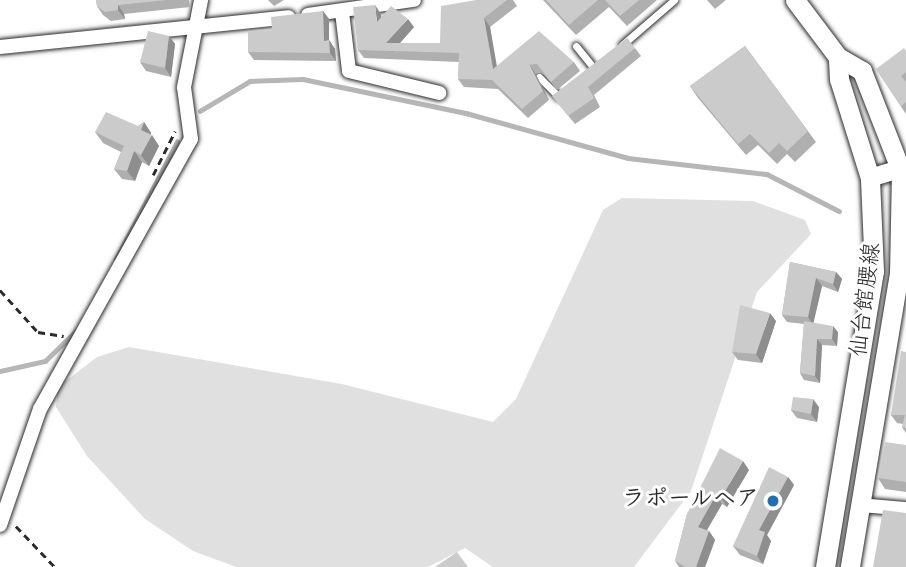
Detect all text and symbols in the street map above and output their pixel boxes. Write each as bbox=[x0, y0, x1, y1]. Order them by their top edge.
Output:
street label: 仙台館腰線 bbox=[847, 241, 889, 359]
place label: ラポールヘア bbox=[621, 487, 759, 515]
marker: ラポールヘア bbox=[765, 493, 781, 509]

